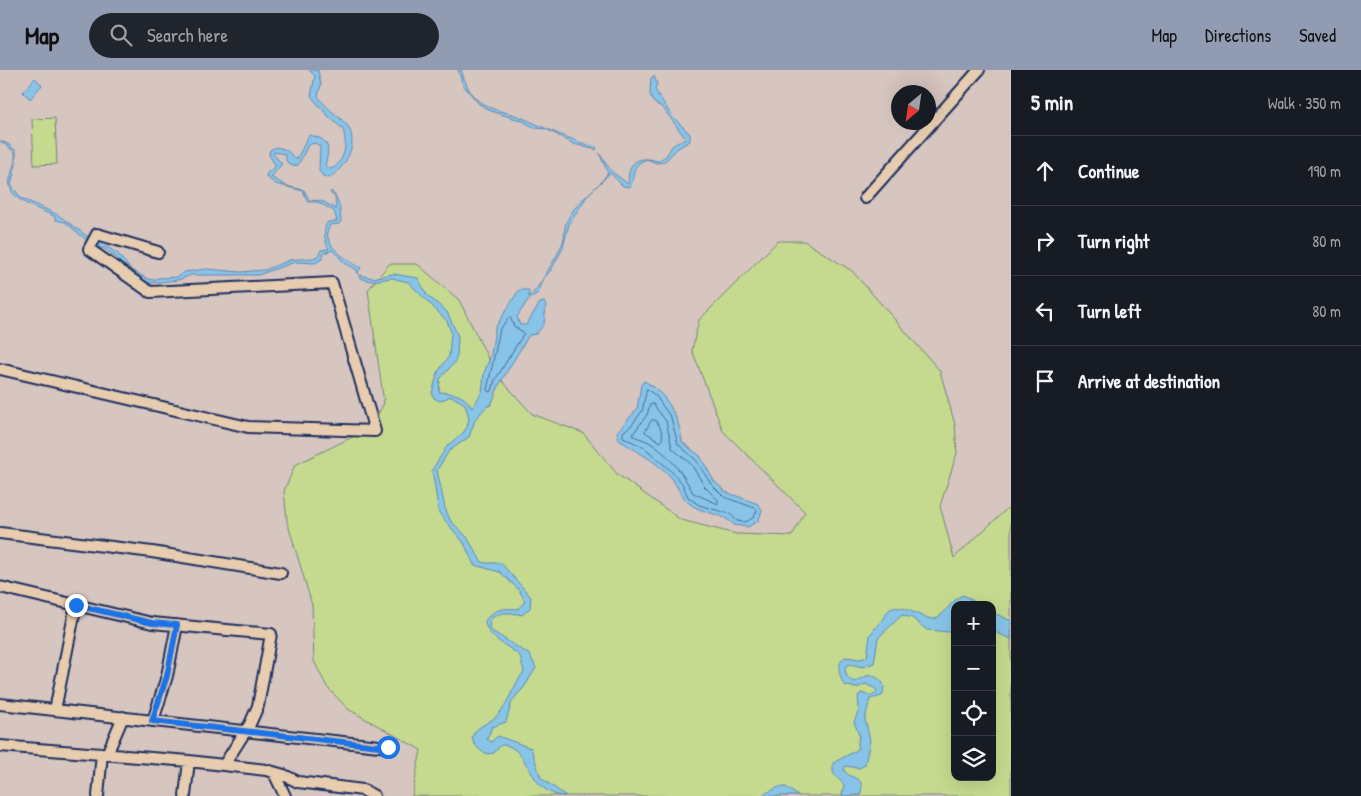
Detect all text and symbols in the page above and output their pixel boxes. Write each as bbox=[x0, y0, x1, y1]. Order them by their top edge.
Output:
search box bbox=[89, 13, 439, 58]
text: Map bbox=[25, 19, 59, 51]
icon: search bbox=[107, 21, 135, 49]
text: Search here bbox=[147, 22, 228, 48]
text: Map bbox=[1152, 23, 1177, 48]
text: Directions bbox=[1205, 23, 1271, 48]
text: Saved bbox=[1299, 23, 1336, 48]
north arrow bbox=[891, 85, 936, 130]
text: 5 min bbox=[1031, 88, 1073, 117]
text: Walk · 350 m bbox=[1268, 92, 1341, 114]
icon: ahead bbox=[1031, 157, 1059, 185]
text: Continue bbox=[1078, 158, 1139, 184]
text: 190 m bbox=[1308, 160, 1341, 182]
icon: right bbox=[1031, 227, 1059, 255]
text: Turn right bbox=[1078, 228, 1149, 254]
text: 80 m bbox=[1312, 230, 1341, 252]
icon: left bbox=[1031, 297, 1059, 325]
text: Turn left bbox=[1078, 298, 1141, 324]
text: 80 m bbox=[1312, 300, 1341, 322]
icon: arrive bbox=[1031, 367, 1059, 395]
text: Arrive at destination bbox=[1078, 368, 1220, 394]
route end bbox=[65, 594, 88, 617]
map controls bbox=[951, 601, 996, 781]
button: + bbox=[951, 601, 996, 646]
button: − bbox=[951, 646, 996, 691]
button: locate bbox=[951, 691, 996, 736]
route start bbox=[377, 736, 400, 759]
button: layers bbox=[951, 736, 996, 781]

